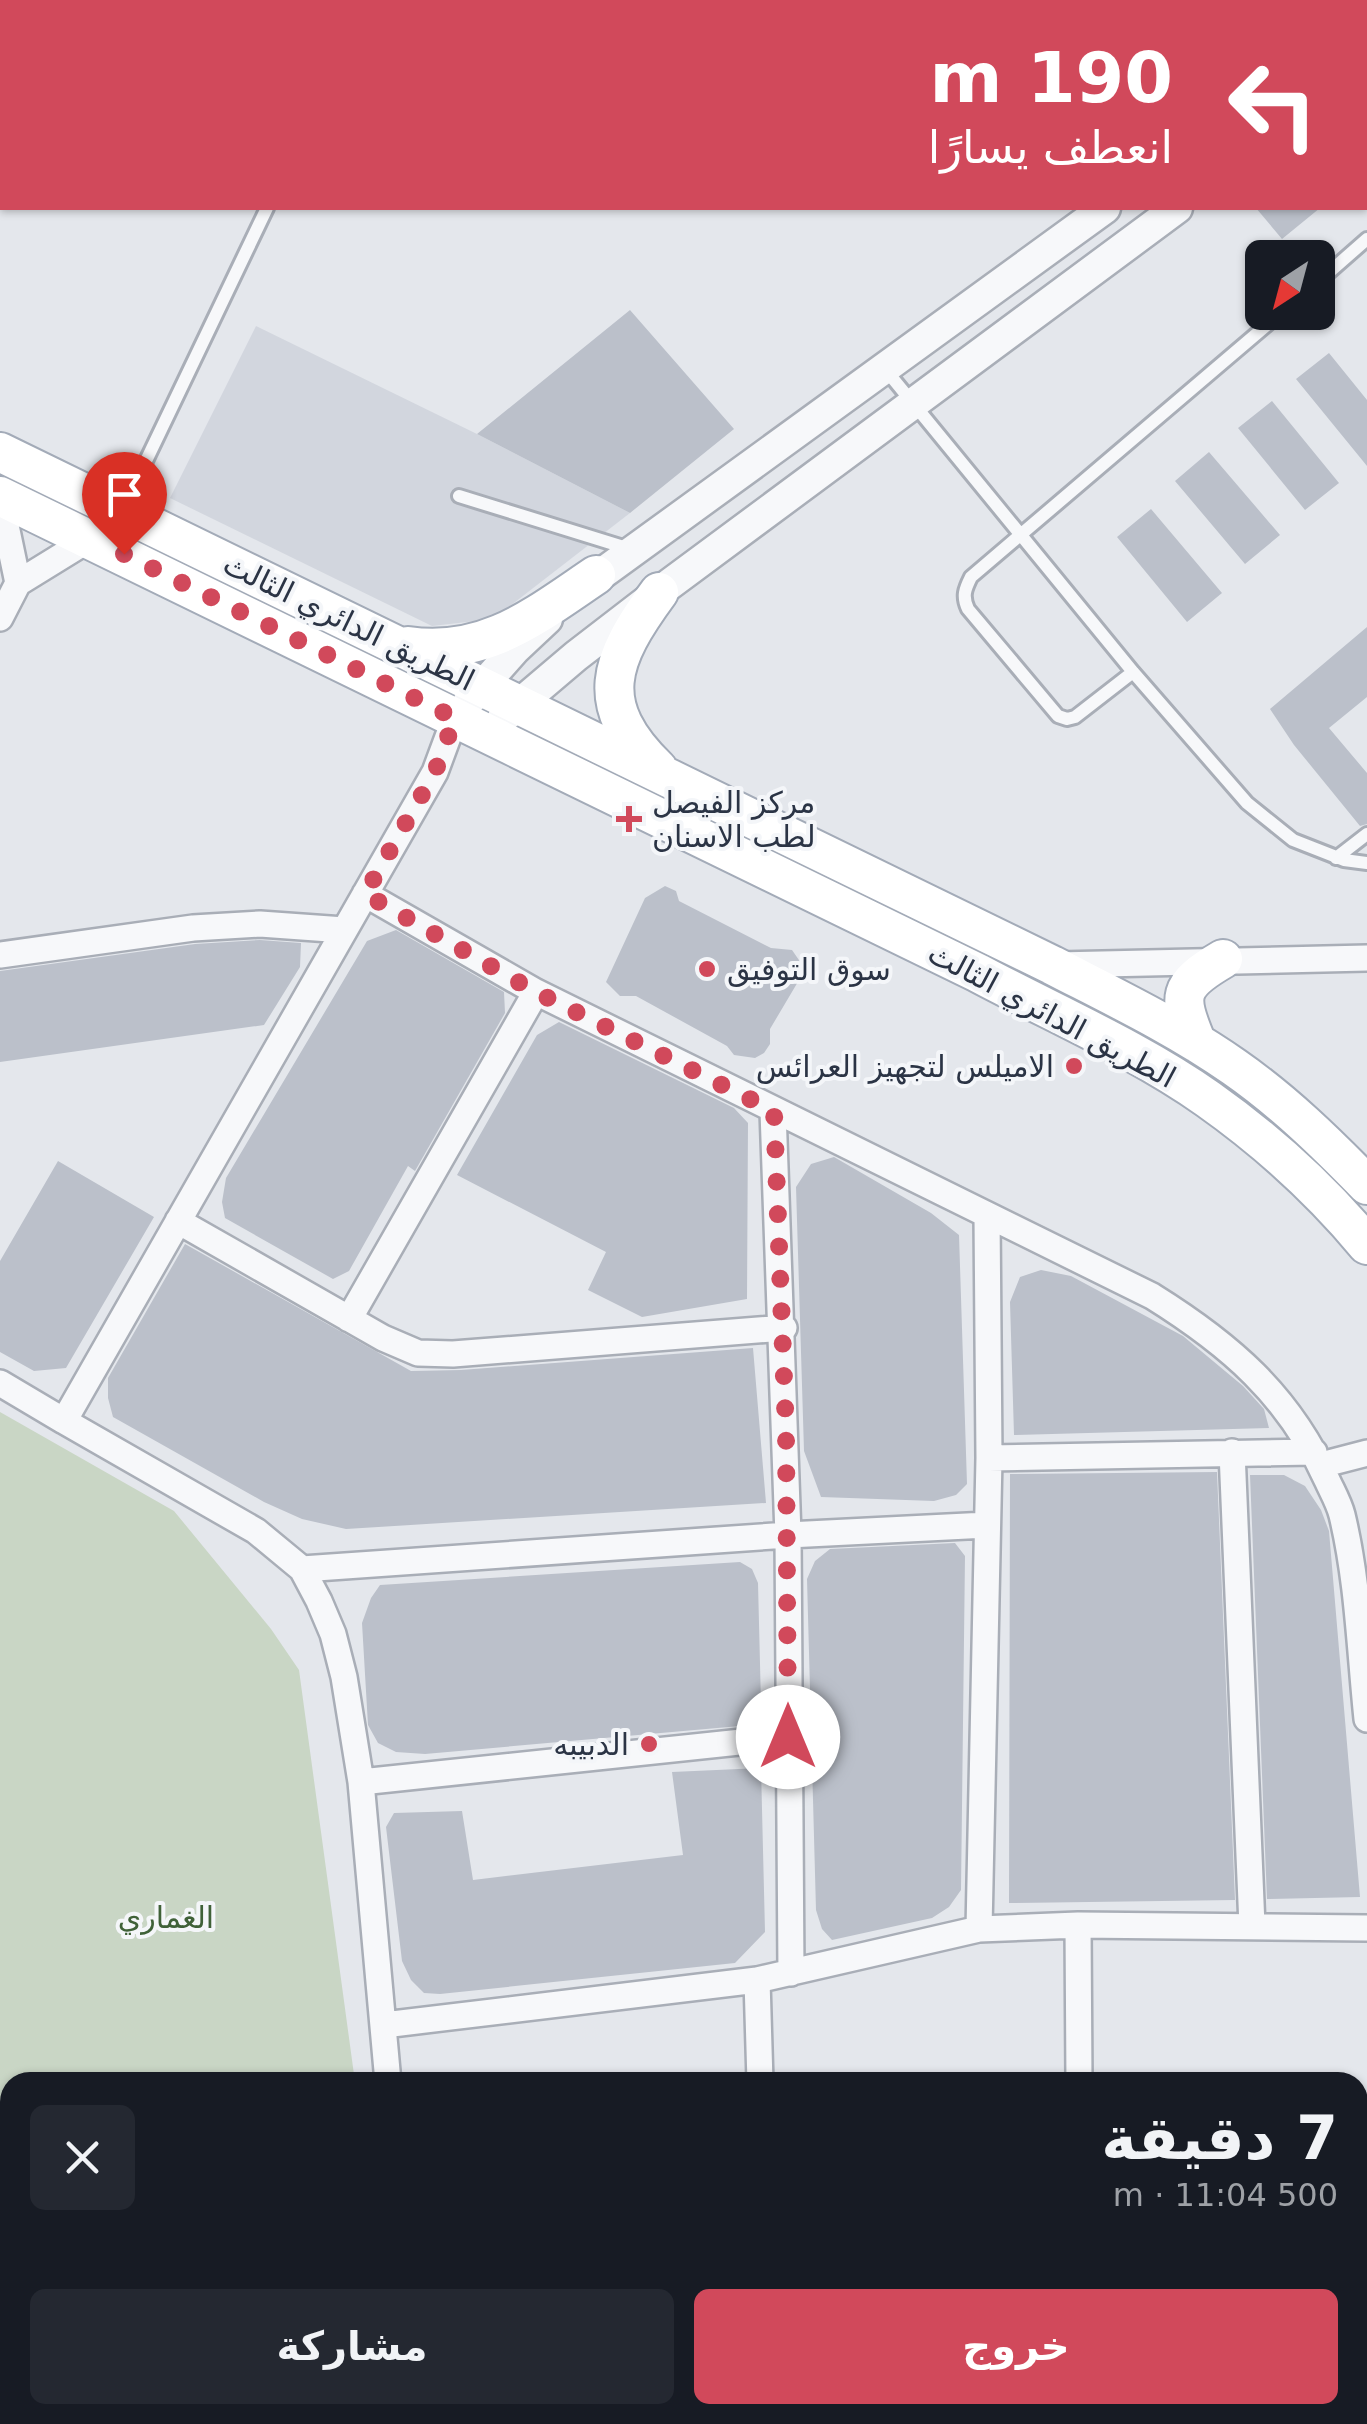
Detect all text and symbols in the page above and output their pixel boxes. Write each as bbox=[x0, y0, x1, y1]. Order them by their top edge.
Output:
text: 190 m bbox=[930, 37, 1173, 119]
icon: left bbox=[1208, 40, 1338, 170]
text: انعطف يسارًا bbox=[928, 121, 1173, 174]
north arrow bbox=[1245, 240, 1335, 330]
map controls bbox=[1245, 240, 1335, 330]
pin bbox=[82, 452, 167, 555]
icon: arrive bbox=[97, 467, 152, 522]
street label: الطريق الدائري الثالث bbox=[218, 546, 480, 698]
place label: مركز الفيصل لطب الاسنان bbox=[652, 785, 816, 854]
marker: مركز الفيصل لطب الاسنان bbox=[616, 806, 642, 832]
street label: الطريق الدائري الثالث bbox=[922, 935, 1182, 1095]
place label: سوق التوفيق bbox=[727, 952, 891, 987]
marker: سوق التوفيق bbox=[696, 958, 718, 980]
place label: الاميلس لتجهيز العرائس bbox=[756, 1049, 1054, 1085]
marker: الاميلس لتجهيز العرائس bbox=[1063, 1055, 1085, 1077]
position arrow bbox=[736, 1685, 840, 1789]
place label: الدبيبه bbox=[553, 1727, 629, 1762]
marker: الدبيبه bbox=[638, 1733, 660, 1755]
park label: الغماري bbox=[118, 1900, 214, 1935]
text: 7 دقيقة bbox=[1101, 2103, 1338, 2173]
button: close bbox=[30, 2105, 135, 2210]
text: 500 m · 11:04 bbox=[1113, 2176, 1338, 2214]
button: مشاركة bbox=[30, 2289, 674, 2404]
button: خروج bbox=[694, 2289, 1338, 2404]

